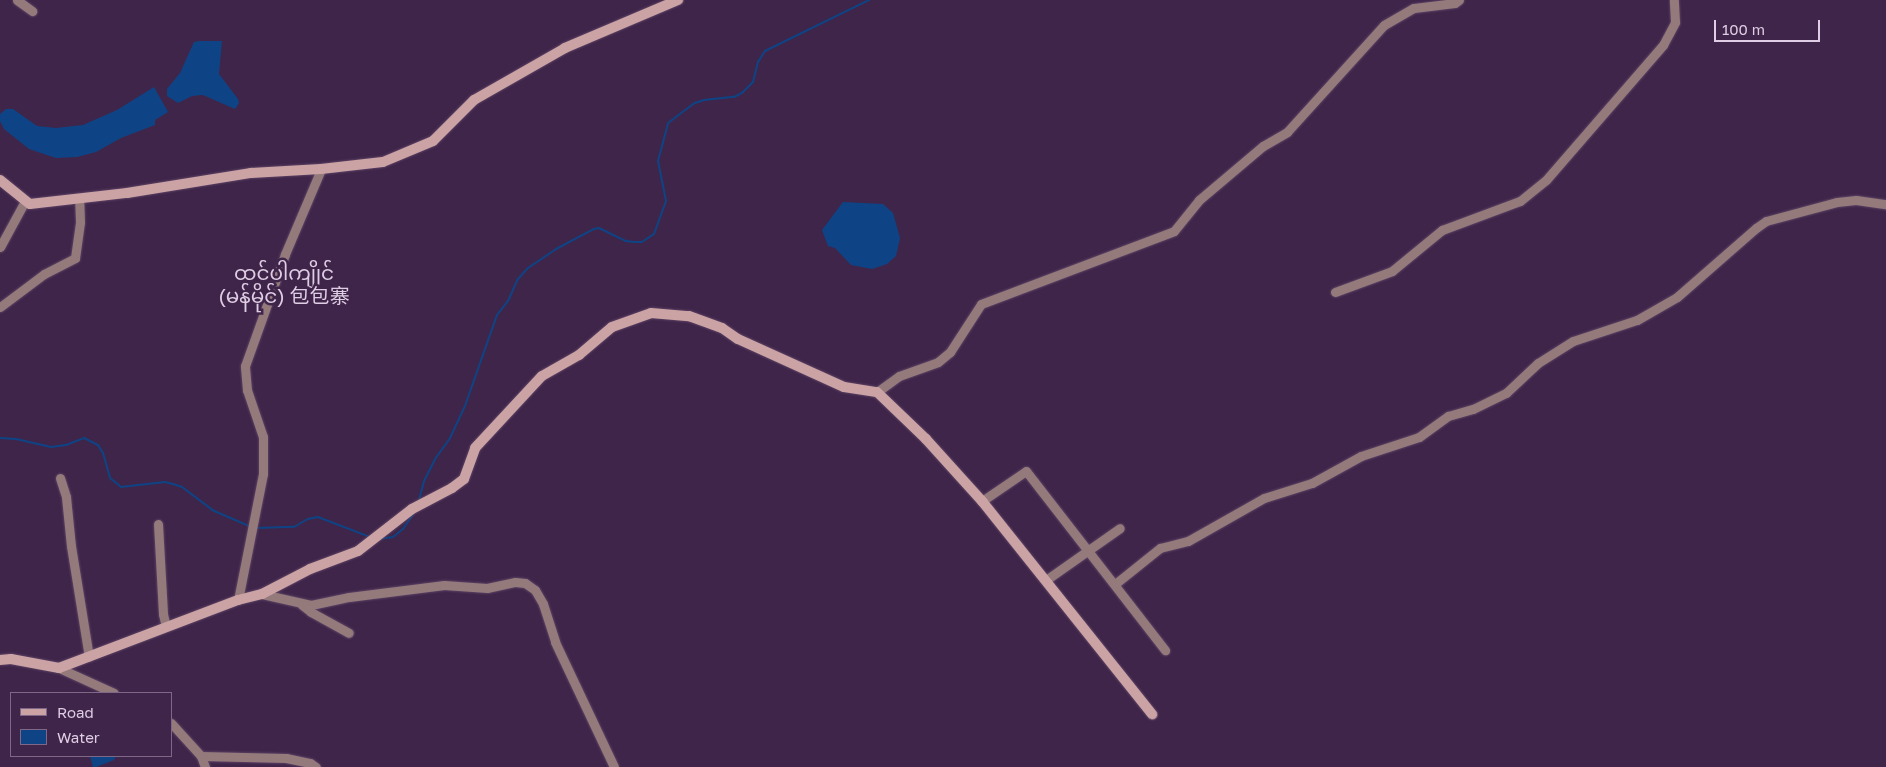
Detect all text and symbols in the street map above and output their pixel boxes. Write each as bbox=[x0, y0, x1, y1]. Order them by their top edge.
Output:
scale bar bbox=[1716, 10, 1822, 42]
text: 100 m bbox=[1722, 20, 1765, 38]
district label: ထင်ပါကျိုင် (မန်မိုင်) 包包寨 bbox=[218, 261, 350, 308]
legend bbox=[10, 692, 172, 757]
text: Road bbox=[57, 703, 94, 721]
text: Water bbox=[57, 728, 100, 746]

